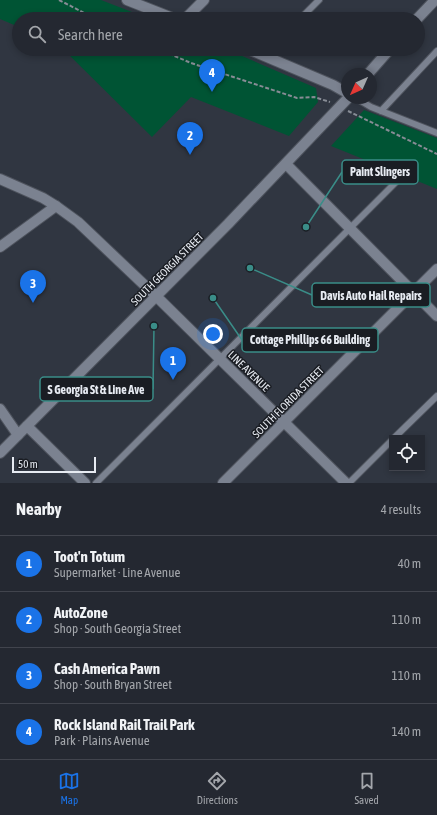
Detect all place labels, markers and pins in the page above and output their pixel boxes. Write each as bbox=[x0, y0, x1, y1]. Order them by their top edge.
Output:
pin: 4 bbox=[199, 59, 225, 92]
pin: 2 bbox=[177, 122, 203, 155]
callout: Paint Slingers bbox=[342, 160, 418, 184]
pin: 3 bbox=[20, 270, 46, 303]
callout: Davis Auto Hail Repairs bbox=[312, 283, 430, 307]
callout: Cottage Phillips 66 Building bbox=[242, 328, 378, 352]
pin: 1 bbox=[160, 347, 186, 380]
callout: S Georgia St & Line Ave bbox=[40, 377, 153, 401]

